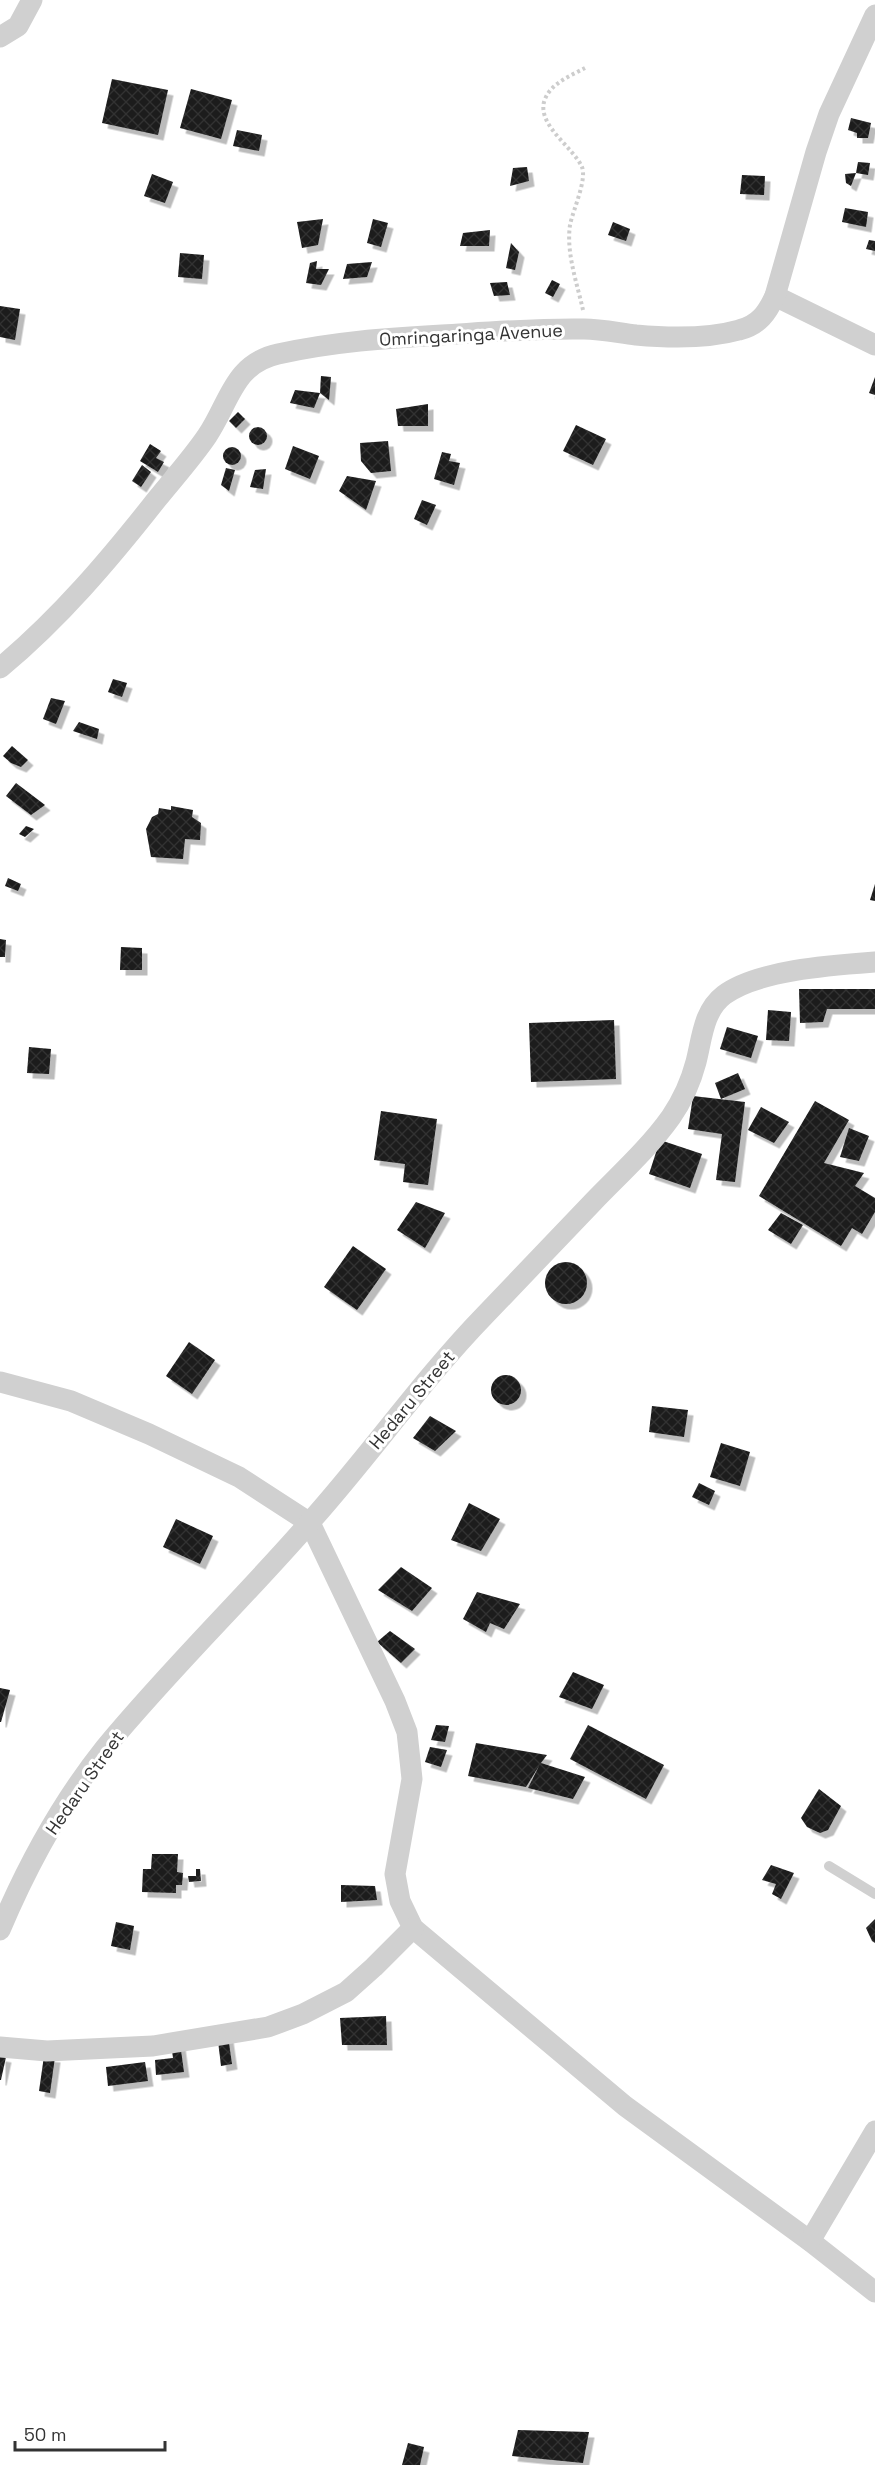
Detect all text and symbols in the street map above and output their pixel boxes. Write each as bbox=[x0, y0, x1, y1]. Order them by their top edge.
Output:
street label: Omringaringa Avenue bbox=[379, 318, 563, 351]
street label: Hedaru Street bbox=[364, 1346, 460, 1454]
street label: Hedaru Street bbox=[40, 1726, 129, 1839]
scale bar bbox=[15, 2414, 165, 2452]
text: 50 m bbox=[24, 2423, 66, 2446]

